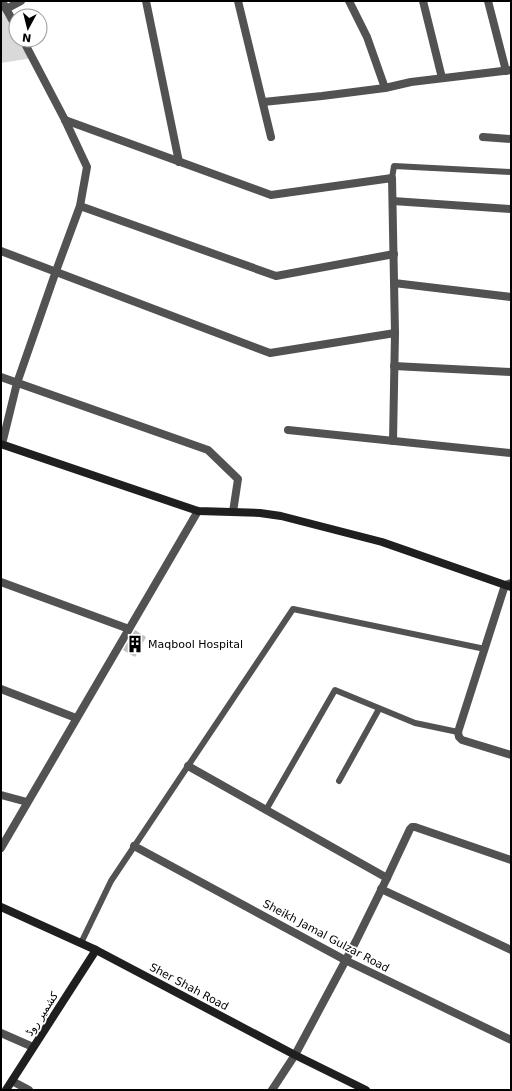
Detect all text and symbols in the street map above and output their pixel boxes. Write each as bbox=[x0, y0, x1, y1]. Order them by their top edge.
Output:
north arrow bbox=[8, 8, 48, 48]
text: N bbox=[21, 30, 32, 44]
building icon: Maqbool Hospital bbox=[125, 634, 145, 654]
place label: Maqbool Hospital bbox=[148, 638, 243, 651]
street label: Sheikh Jamal Gulzar Road bbox=[261, 897, 391, 975]
street label: Sher Shah Road bbox=[147, 961, 231, 1013]
street label: کشمیر روڈ bbox=[23, 989, 61, 1038]

